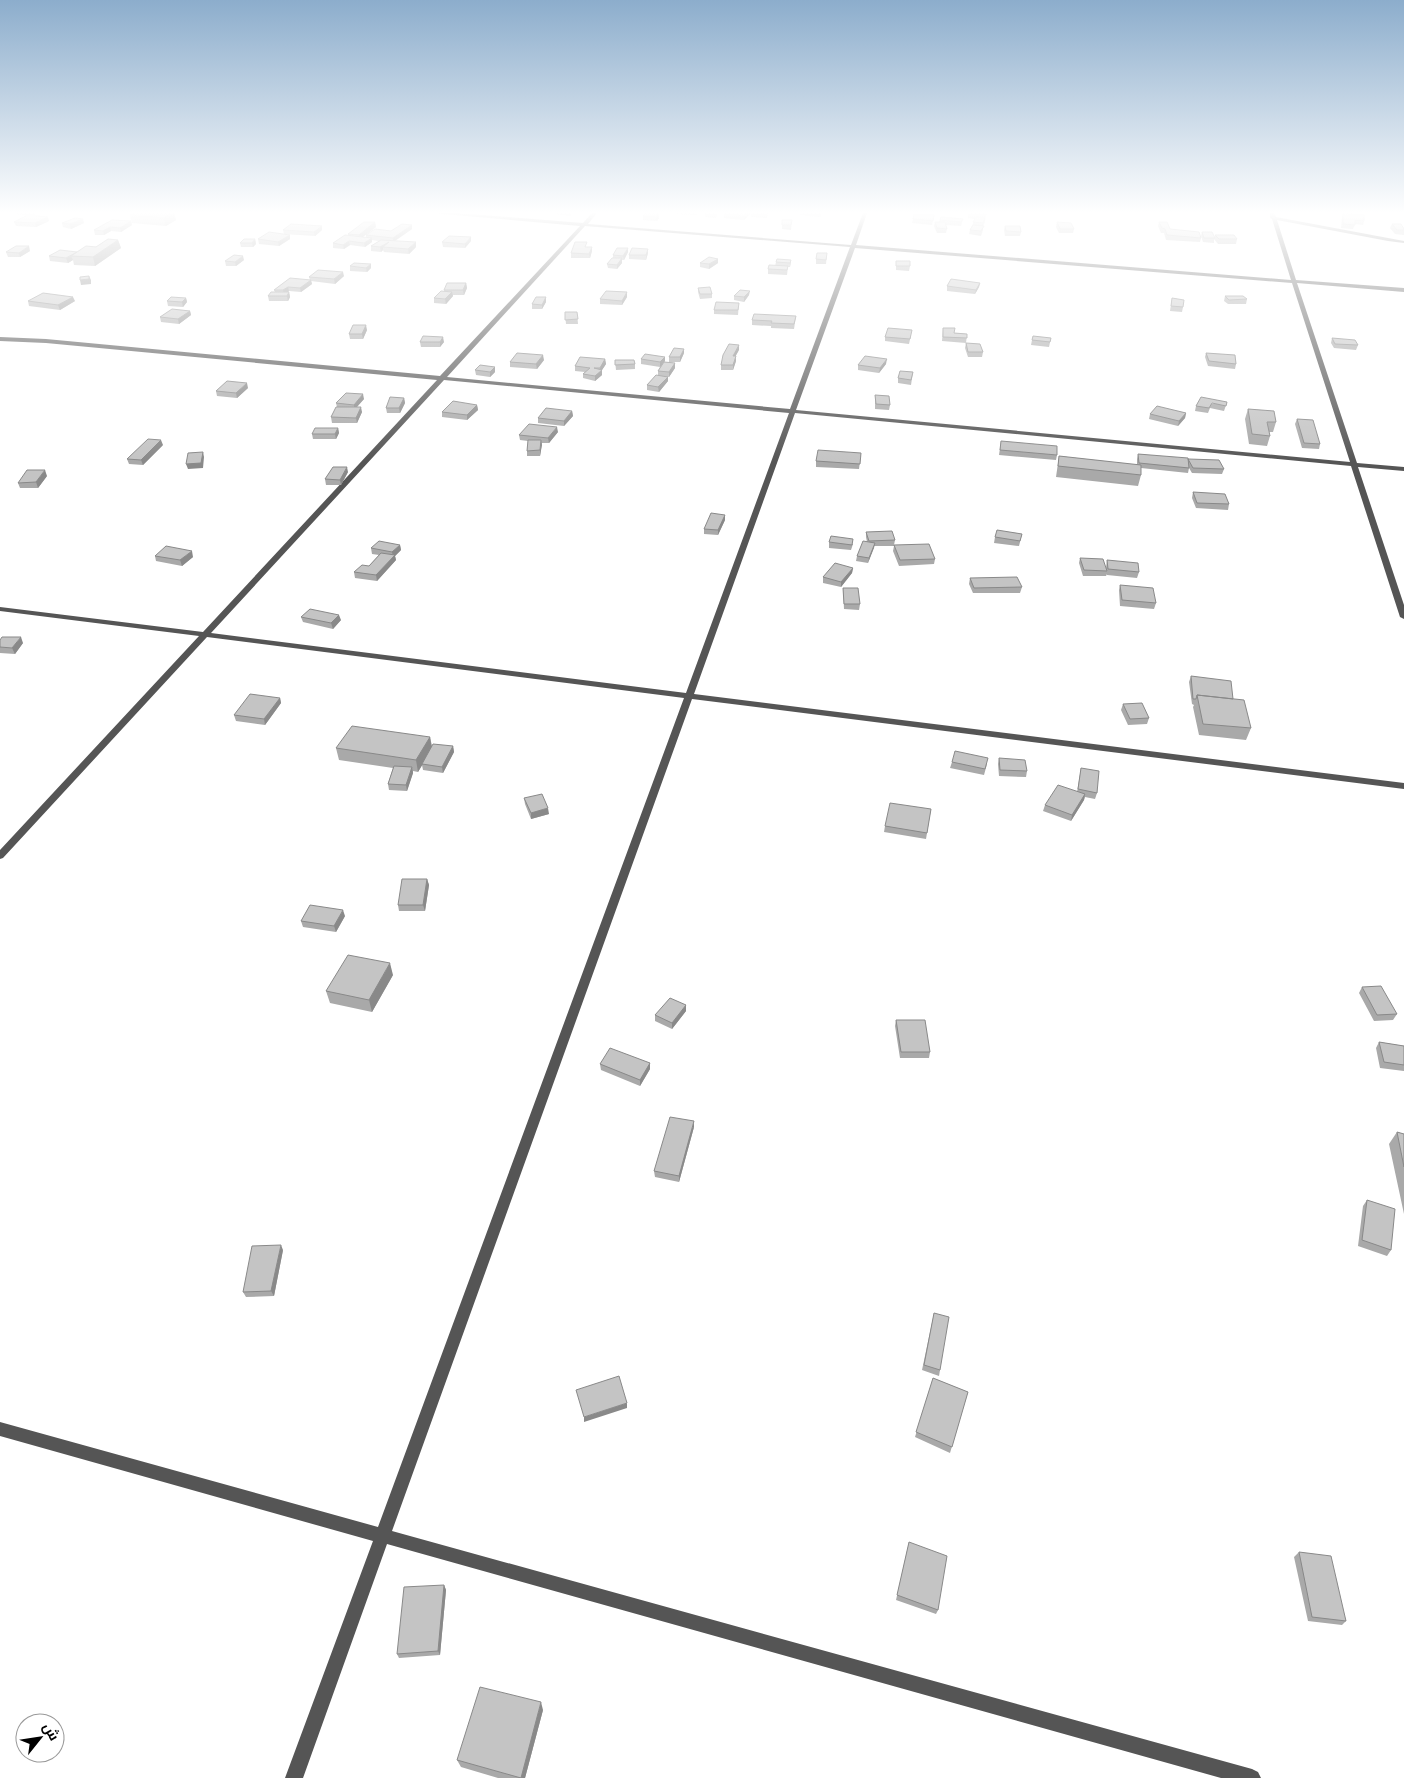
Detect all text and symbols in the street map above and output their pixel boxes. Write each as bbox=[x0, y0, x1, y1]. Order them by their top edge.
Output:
north arrow bbox=[15, 1713, 65, 1763]
text: ش bbox=[39, 1720, 63, 1744]

